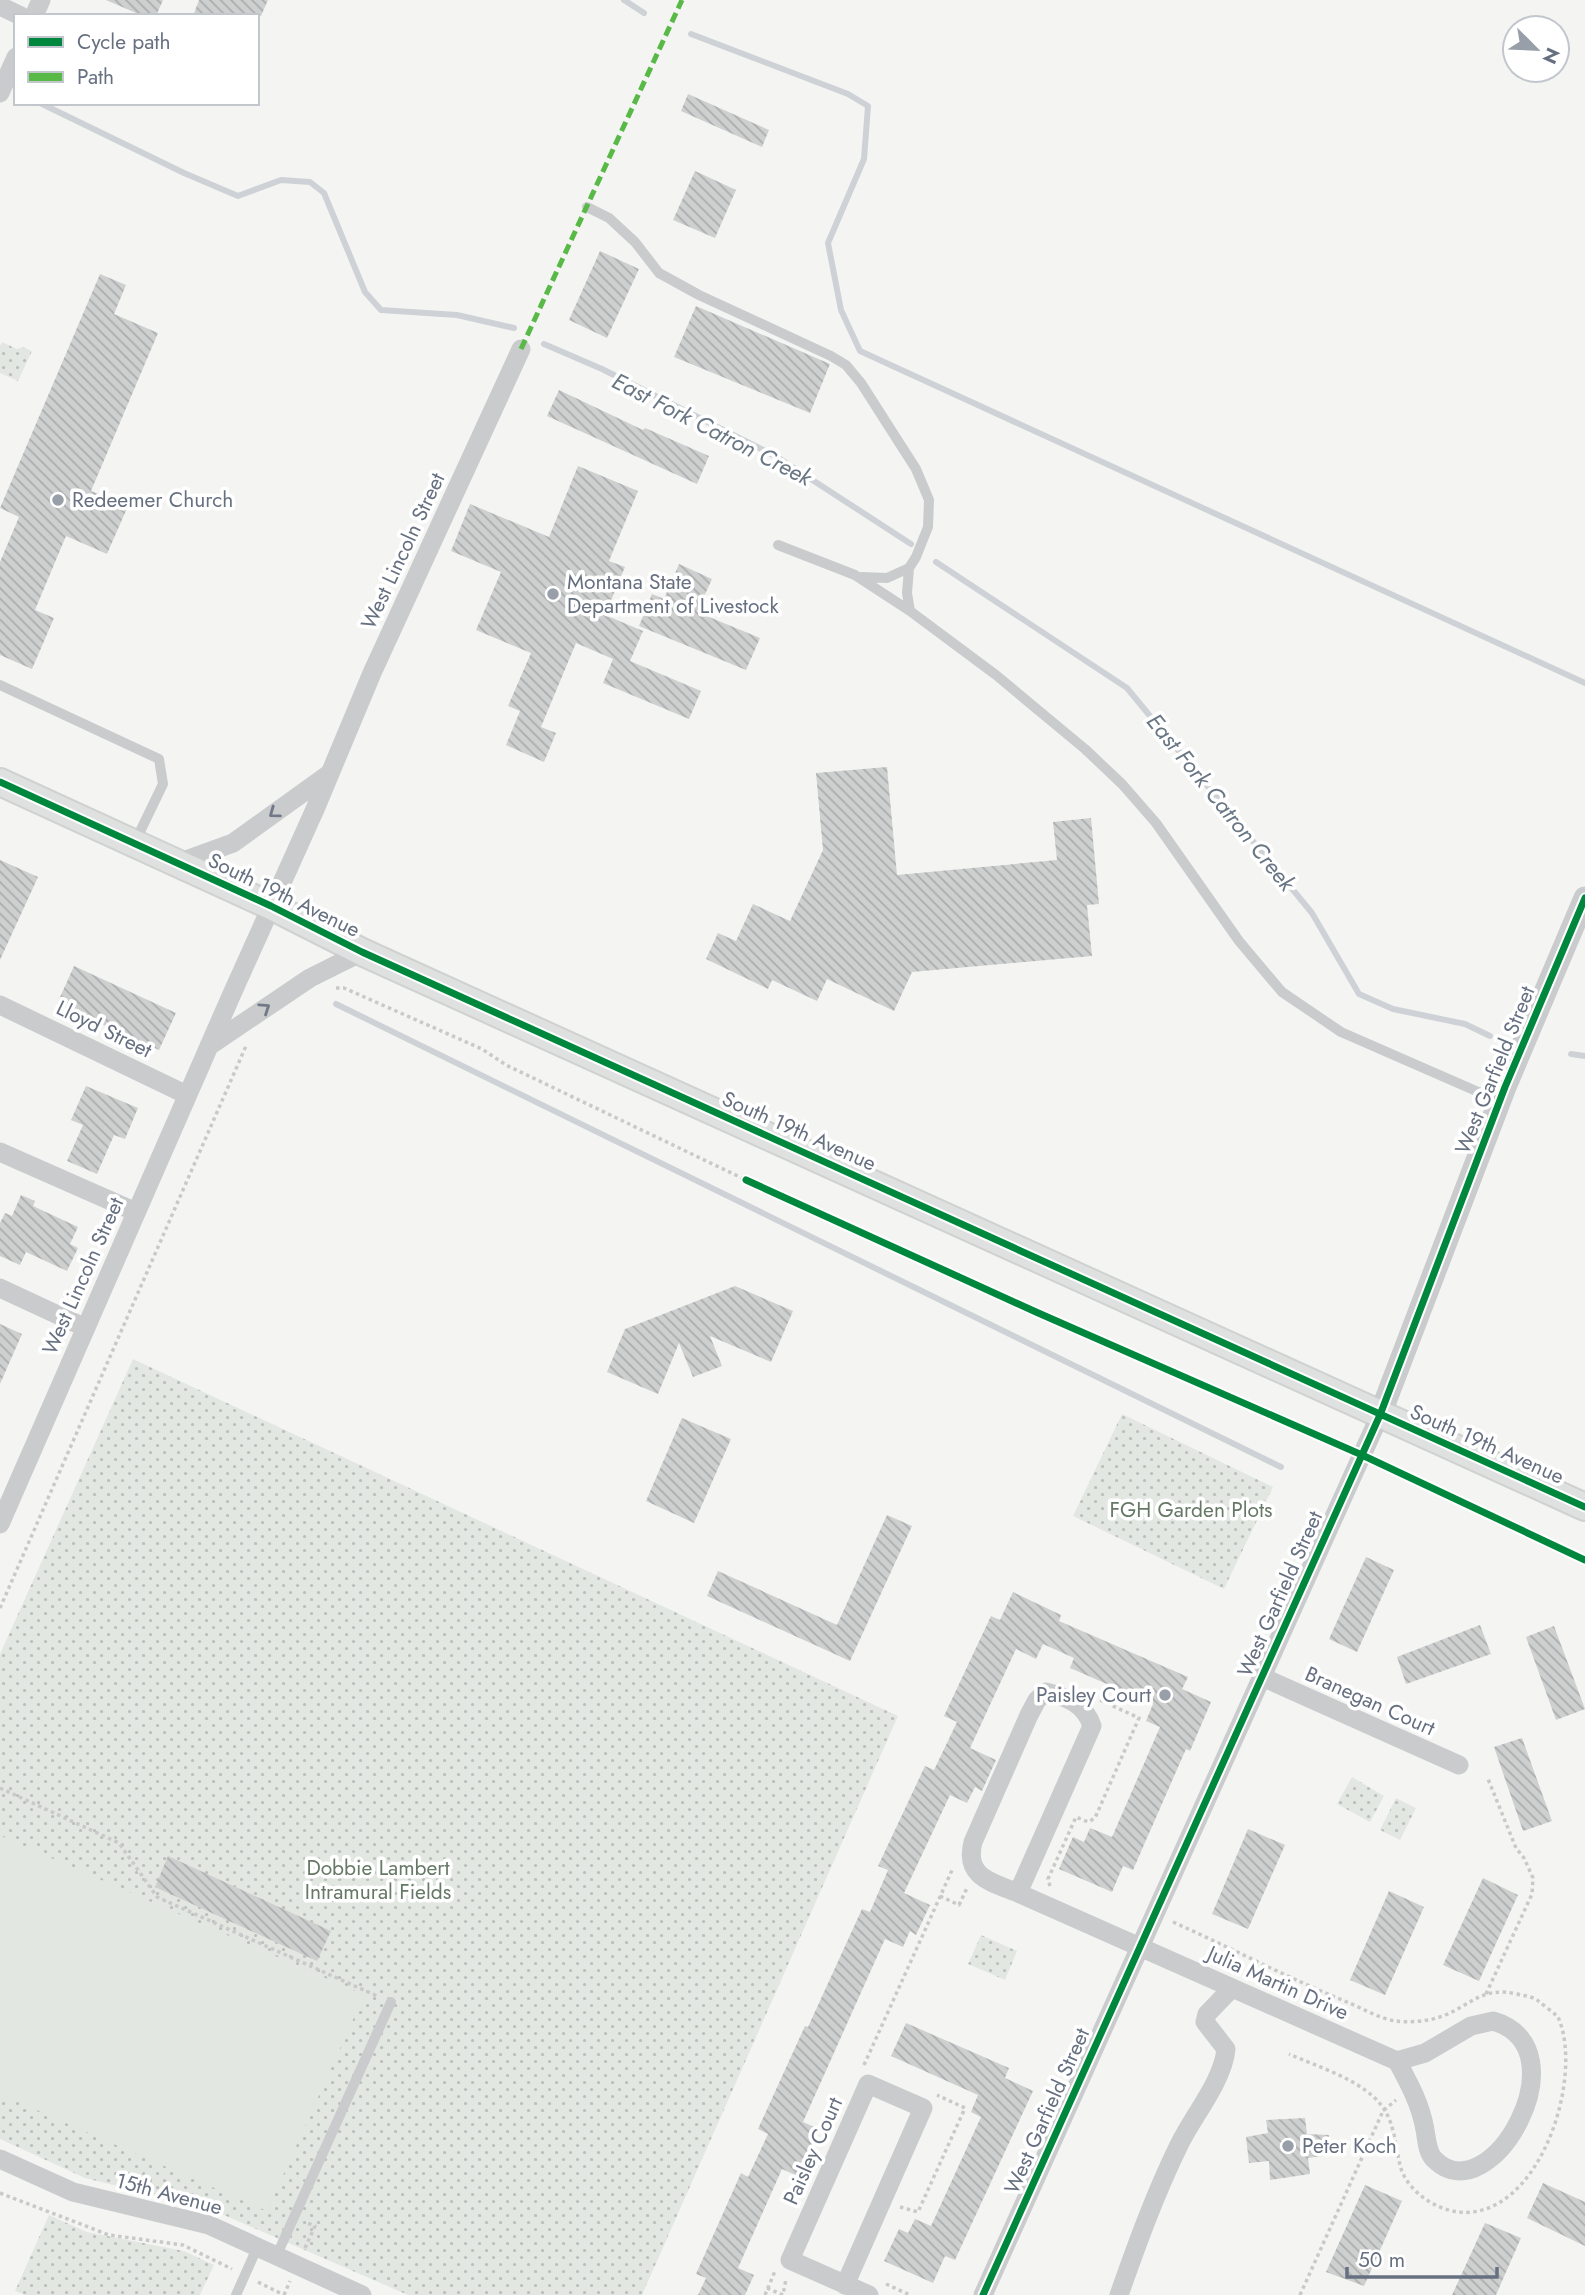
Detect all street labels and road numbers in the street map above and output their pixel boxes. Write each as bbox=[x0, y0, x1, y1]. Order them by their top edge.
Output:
street label: West Lincoln Street bbox=[354, 468, 452, 634]
street label: South 19th Avenue bbox=[203, 845, 365, 945]
street label: West Garfield Street bbox=[1448, 981, 1542, 1159]
street label: Lloyd Street bbox=[51, 993, 157, 1065]
street label: South 19th Avenue bbox=[717, 1084, 881, 1178]
street label: West Lincoln Street bbox=[35, 1193, 131, 1359]
street label: South 19th Avenue bbox=[1405, 1397, 1569, 1491]
street label: West Garfield Street bbox=[1230, 1506, 1330, 1682]
street label: Branegan Court bbox=[1300, 1659, 1440, 1743]
street label: Julia Martin Drive bbox=[1200, 1937, 1354, 2028]
street label: West Garfield Street bbox=[997, 2023, 1097, 2199]
street label: Paisley Court bbox=[776, 2092, 850, 2210]
street label: 15th Avenue bbox=[112, 2165, 226, 2223]

